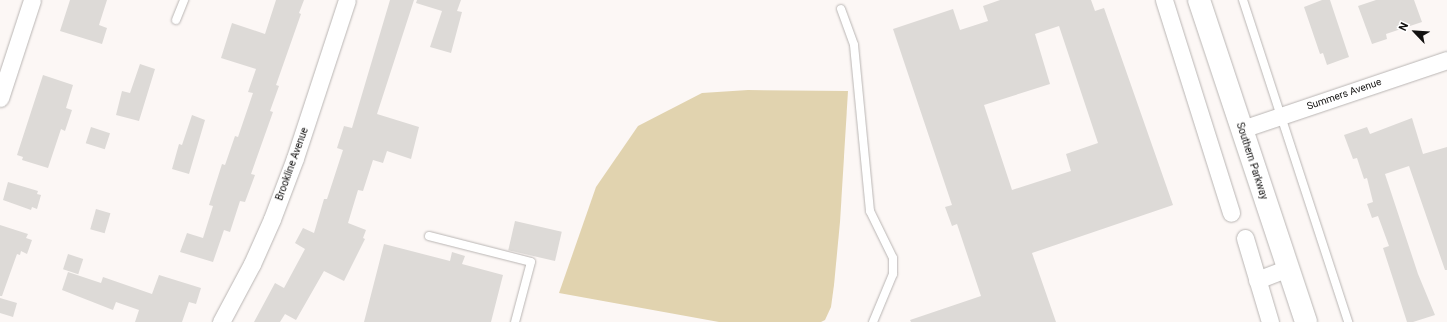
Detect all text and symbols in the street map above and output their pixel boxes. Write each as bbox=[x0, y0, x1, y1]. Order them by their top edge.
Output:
north arrow bbox=[1395, 12, 1435, 52]
text: N bbox=[1396, 20, 1411, 33]
street label: Summers Avenue bbox=[1305, 76, 1383, 112]
street label: Southern Parkway bbox=[1234, 121, 1270, 201]
street label: Brookline Avenue bbox=[273, 126, 311, 202]

